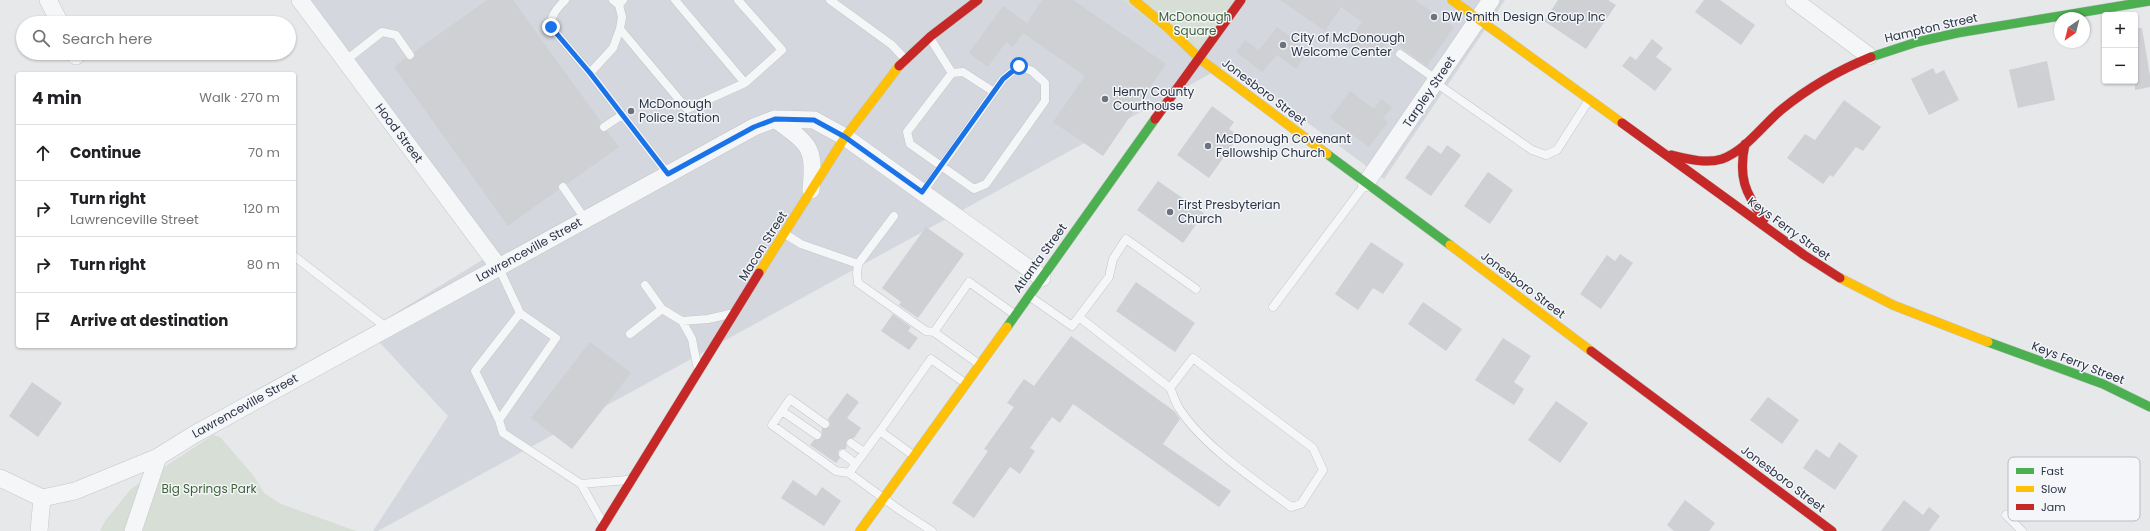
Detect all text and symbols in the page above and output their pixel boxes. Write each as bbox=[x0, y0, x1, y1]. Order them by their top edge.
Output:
park label: McDonough Square bbox=[1159, 8, 1231, 39]
place label: DW Smith Design Group Inc bbox=[1442, 8, 1606, 25]
street label: Hampton Street bbox=[1883, 9, 1979, 46]
marker: DW Smith Design Group Inc bbox=[1429, 12, 1439, 22]
north arrow bbox=[2054, 12, 2090, 48]
map controls bbox=[2102, 12, 2138, 84]
button: + bbox=[2102, 12, 2138, 48]
search box bbox=[16, 16, 296, 60]
route end bbox=[542, 18, 560, 36]
icon: search bbox=[30, 27, 52, 49]
text: Search here bbox=[62, 28, 152, 49]
place label: City of McDonough Welcome Center bbox=[1291, 29, 1405, 60]
marker: City of McDonough Welcome Center bbox=[1278, 40, 1288, 50]
button: − bbox=[2102, 48, 2138, 84]
street label: Tarpley Street bbox=[1398, 53, 1459, 131]
street label: Jonesboro Street bbox=[1219, 54, 1310, 129]
route start bbox=[1010, 57, 1028, 75]
place label: Henry County Courthouse bbox=[1113, 83, 1195, 114]
text: 4 min bbox=[32, 86, 82, 110]
text: Walk · 270 m bbox=[199, 88, 280, 107]
marker: Henry County Courthouse bbox=[1100, 94, 1110, 104]
place label: McDonough Police Station bbox=[639, 95, 720, 126]
street label: Hood Street bbox=[372, 100, 427, 166]
marker: McDonough Police Station bbox=[626, 106, 636, 116]
place label: McDonough Covenant Fellowship Church bbox=[1216, 130, 1351, 161]
marker: McDonough Covenant Fellowship Church bbox=[1203, 141, 1213, 151]
icon: ahead bbox=[32, 142, 54, 164]
text: Continue bbox=[70, 142, 141, 163]
text: 70 m bbox=[248, 143, 280, 162]
text: Turn right bbox=[70, 188, 146, 209]
street label: Keys Ferry Street bbox=[1744, 193, 1834, 264]
place label: First Presbyterian Church bbox=[1178, 196, 1280, 227]
icon: right bbox=[32, 198, 54, 220]
text: 120 m bbox=[243, 199, 280, 218]
marker: First Presbyterian Church bbox=[1165, 207, 1175, 217]
street label: Macon Street bbox=[734, 208, 791, 284]
text: Lawrenceville Street bbox=[70, 210, 199, 229]
street label: Lawrenceville Street bbox=[473, 213, 585, 286]
street label: Atlanta Street bbox=[1009, 220, 1071, 296]
street label: Jonesboro Street bbox=[1478, 247, 1569, 322]
icon: right bbox=[32, 254, 54, 276]
text: Turn right bbox=[70, 254, 146, 275]
text: 80 m bbox=[247, 255, 280, 274]
icon: arrive bbox=[32, 310, 54, 332]
text: Arrive at destination bbox=[70, 310, 228, 331]
street label: Keys Ferry Street bbox=[2029, 337, 2127, 388]
street label: Lawrenceville Street bbox=[189, 369, 301, 442]
street label: Jonesboro Street bbox=[1738, 441, 1829, 516]
legend bbox=[2008, 457, 2140, 521]
text: Fast bbox=[2041, 463, 2064, 479]
park label: Big Springs Park bbox=[161, 480, 257, 497]
text: Slow bbox=[2041, 481, 2066, 497]
text: Jam bbox=[2041, 499, 2066, 515]

